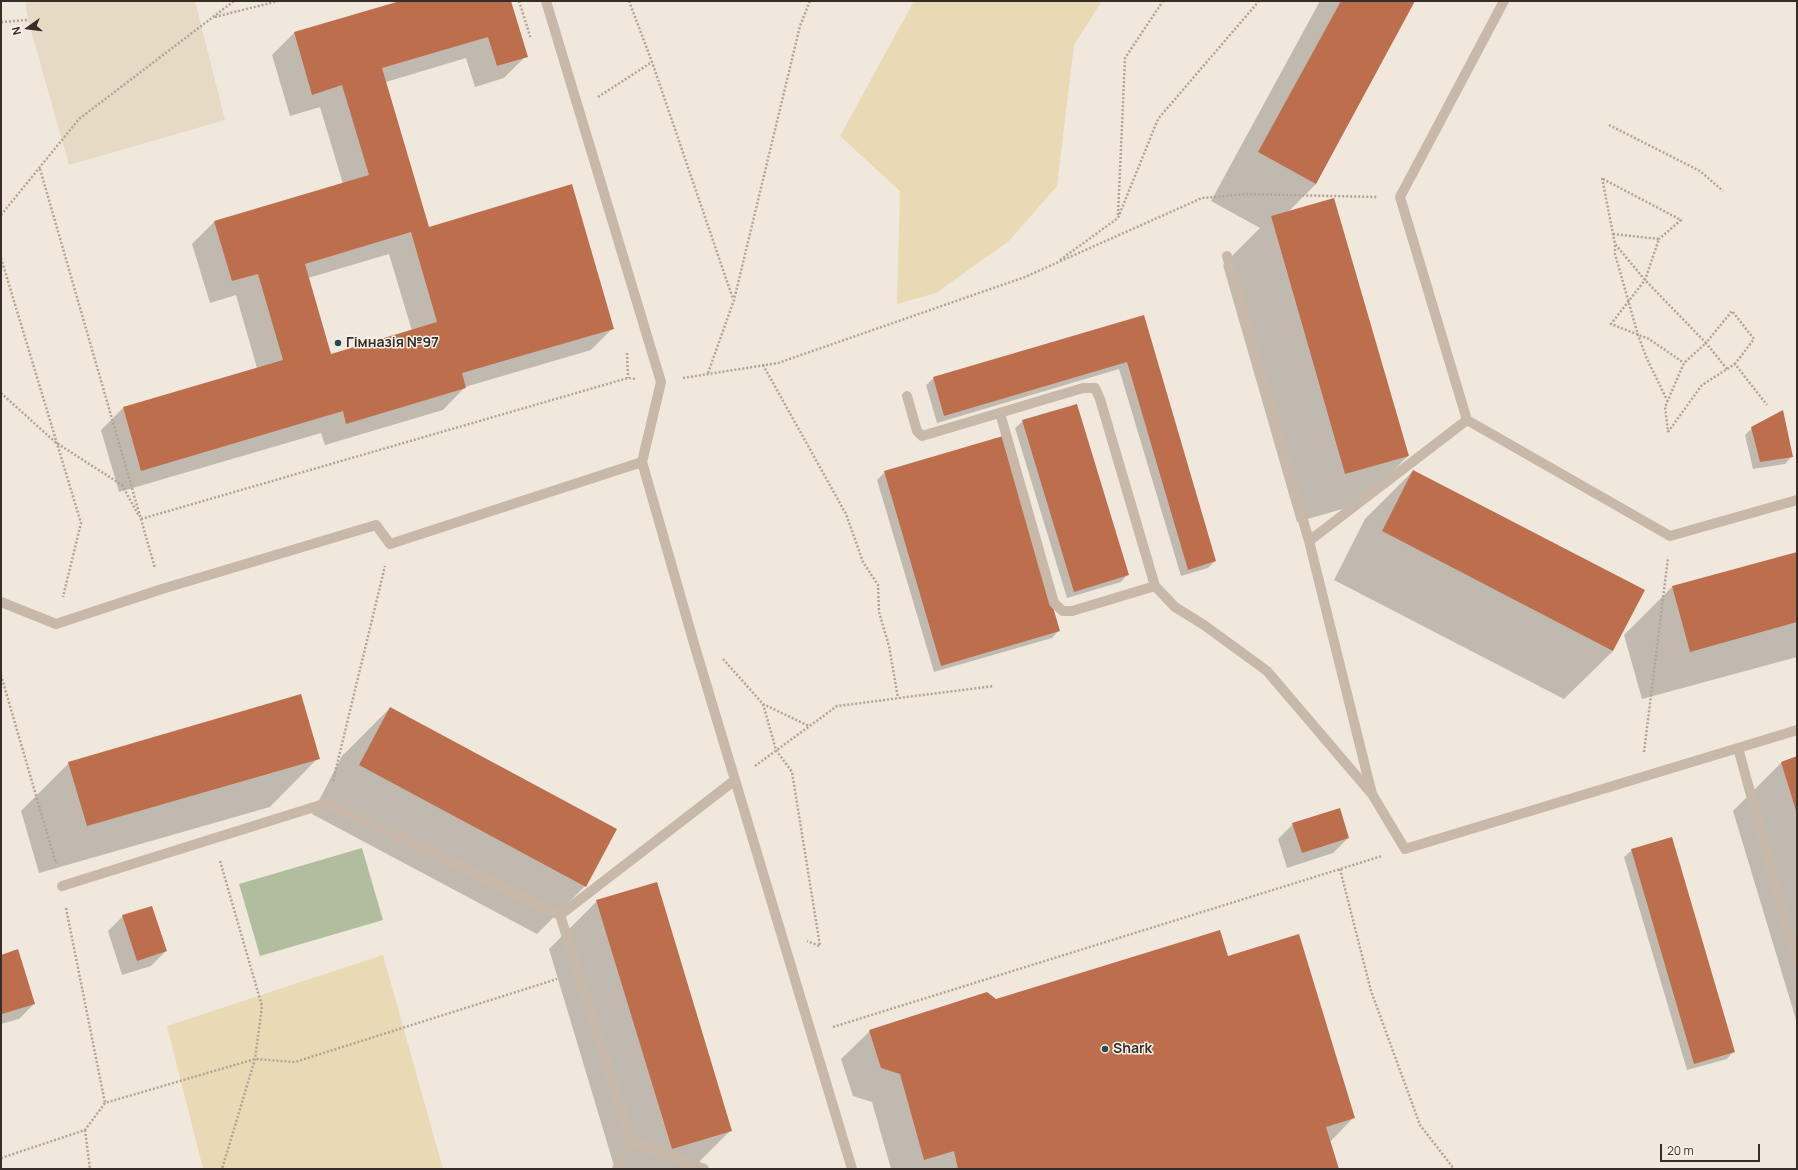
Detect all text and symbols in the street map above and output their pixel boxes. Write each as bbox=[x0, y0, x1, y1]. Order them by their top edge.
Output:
north arrow bbox=[8, 8, 48, 48]
text: N bbox=[8, 25, 24, 37]
place label: Гімназія №97 bbox=[346, 335, 439, 351]
marker: Гімназія №97 bbox=[333, 338, 343, 348]
place label: Shark bbox=[1113, 1041, 1152, 1057]
marker: Shark bbox=[1100, 1044, 1110, 1054]
scale bar bbox=[1662, 1136, 1762, 1162]
text: 20 m bbox=[1667, 1142, 1694, 1159]

